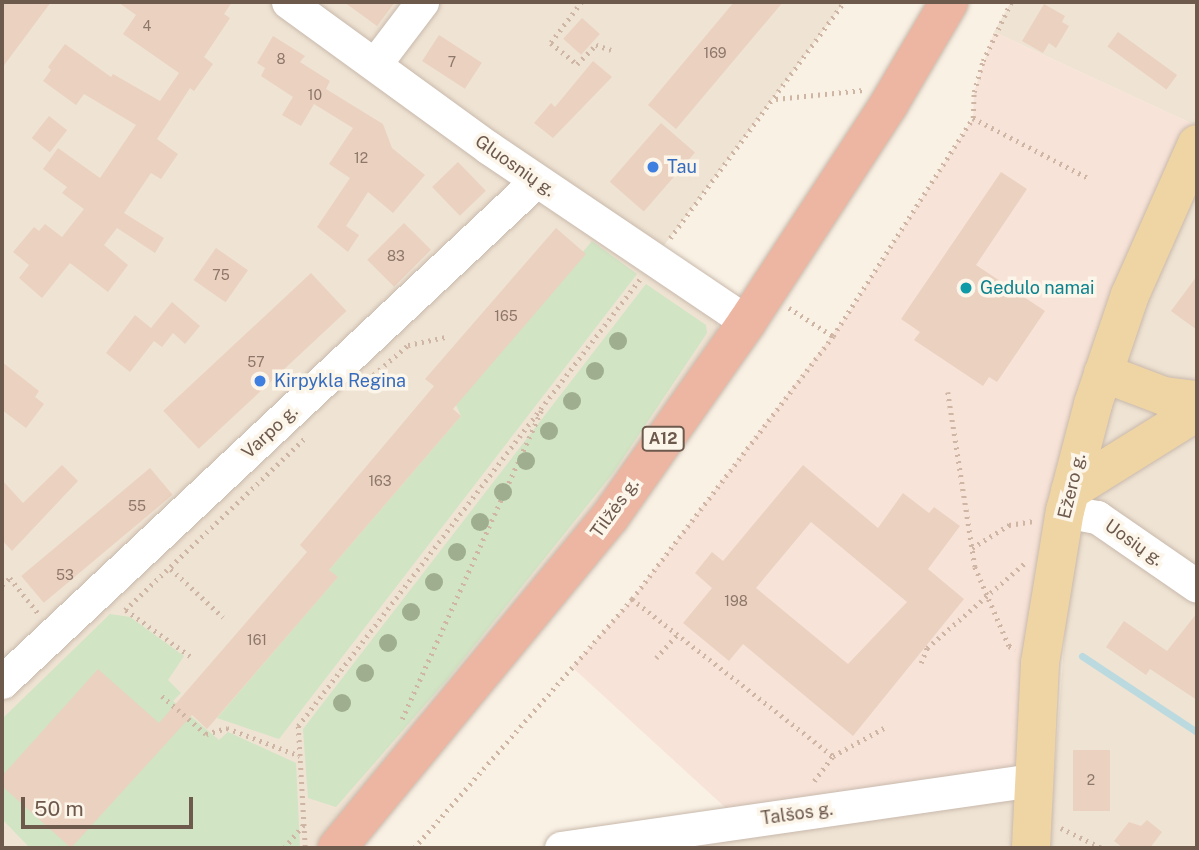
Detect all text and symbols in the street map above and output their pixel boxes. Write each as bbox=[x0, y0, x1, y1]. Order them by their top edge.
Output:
house number: 4 bbox=[143, 18, 151, 34]
house number: 169 bbox=[703, 45, 727, 61]
house number: 8 bbox=[276, 51, 286, 67]
house number: 7 bbox=[448, 54, 456, 70]
house number: 10 bbox=[308, 87, 322, 103]
street label: Gluosnių g. bbox=[471, 130, 559, 202]
house number: 12 bbox=[354, 150, 368, 166]
place label: Tau bbox=[667, 156, 697, 178]
marker: Tau bbox=[645, 159, 661, 175]
house number: 83 bbox=[387, 248, 405, 264]
house number: 75 bbox=[212, 267, 230, 283]
place label: Gedulo namai bbox=[980, 277, 1095, 299]
marker: Gedulo namai bbox=[958, 280, 974, 296]
house number: 165 bbox=[494, 308, 518, 324]
house number: 57 bbox=[247, 354, 265, 370]
place label: Kirpykla Regina bbox=[274, 370, 406, 392]
marker: Kirpykla Regina bbox=[252, 373, 268, 389]
street label: Varpo g. bbox=[237, 401, 303, 463]
road number: A12 bbox=[640, 426, 686, 452]
street label: Ežero g. bbox=[1053, 451, 1091, 521]
house number: 163 bbox=[368, 473, 392, 489]
street label: Tilžės g. bbox=[586, 474, 644, 542]
house number: 55 bbox=[128, 498, 146, 514]
street label: Uosių g. bbox=[1101, 515, 1167, 571]
house number: 53 bbox=[56, 567, 74, 583]
house number: 198 bbox=[724, 593, 748, 609]
house number: 161 bbox=[247, 632, 267, 648]
house number: 2 bbox=[1087, 772, 1095, 788]
scale bar bbox=[24, 784, 196, 828]
text: 50 m bbox=[34, 796, 84, 821]
street label: Talšos g. bbox=[759, 798, 835, 830]

